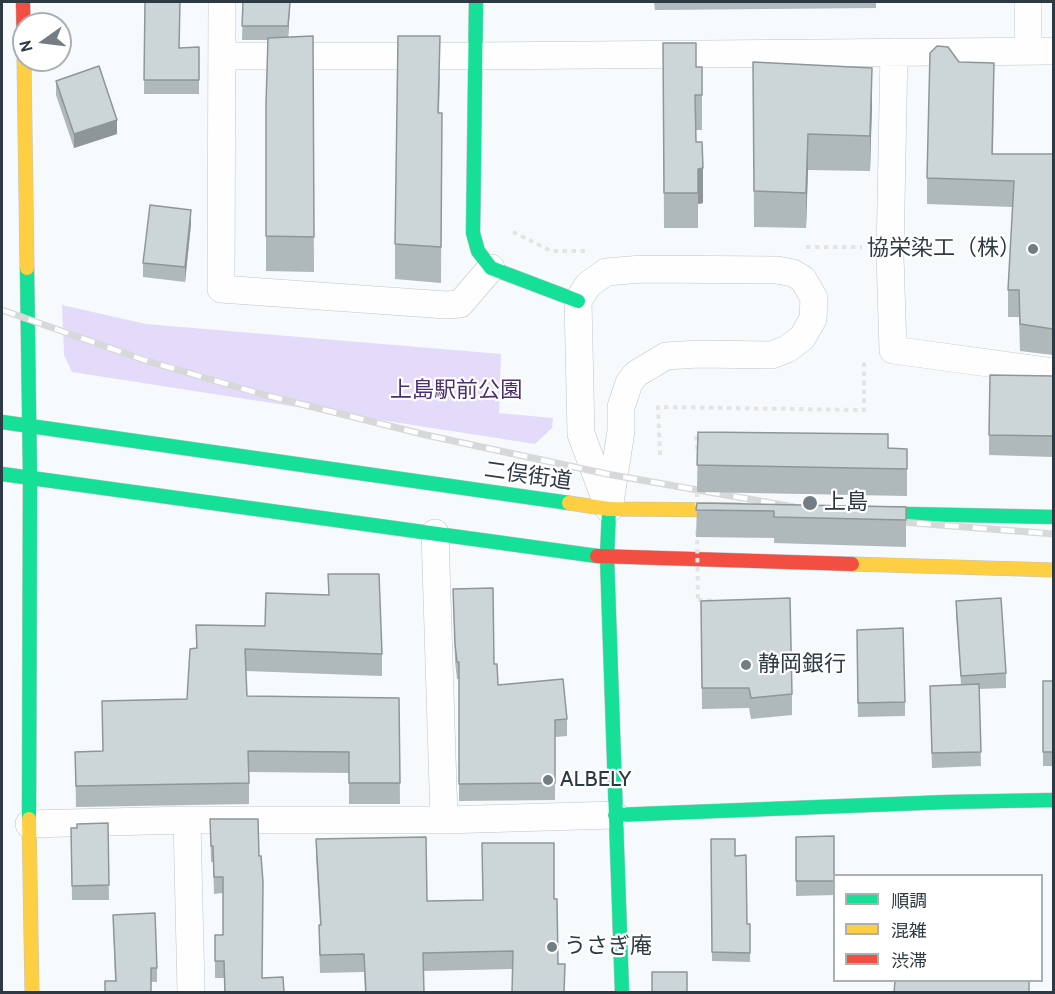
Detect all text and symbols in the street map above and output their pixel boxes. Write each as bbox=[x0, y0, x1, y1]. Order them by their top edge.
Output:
north arrow bbox=[12, 12, 72, 72]
text: N bbox=[15, 38, 37, 54]
place label: 協栄染工（株） bbox=[867, 236, 1021, 262]
marker: 協栄染工（株） bbox=[1026, 242, 1040, 256]
park label: 上島駅前公園 bbox=[390, 378, 522, 404]
street label: 二俣街道 bbox=[483, 457, 573, 495]
place label: 上島 bbox=[824, 490, 868, 516]
marker: 上島 bbox=[801, 494, 819, 512]
place label: 静岡銀行 bbox=[758, 652, 846, 678]
marker: 静岡銀行 bbox=[739, 658, 753, 672]
place label: ALBELY bbox=[560, 767, 631, 793]
marker: ALBELY bbox=[541, 773, 555, 787]
legend bbox=[833, 874, 1043, 982]
text: 順調 bbox=[891, 890, 927, 912]
text: 混雑 bbox=[891, 920, 927, 942]
place label: うさぎ庵 bbox=[564, 934, 652, 960]
marker: うさぎ庵 bbox=[545, 940, 559, 954]
text: 渋滞 bbox=[891, 950, 927, 972]

